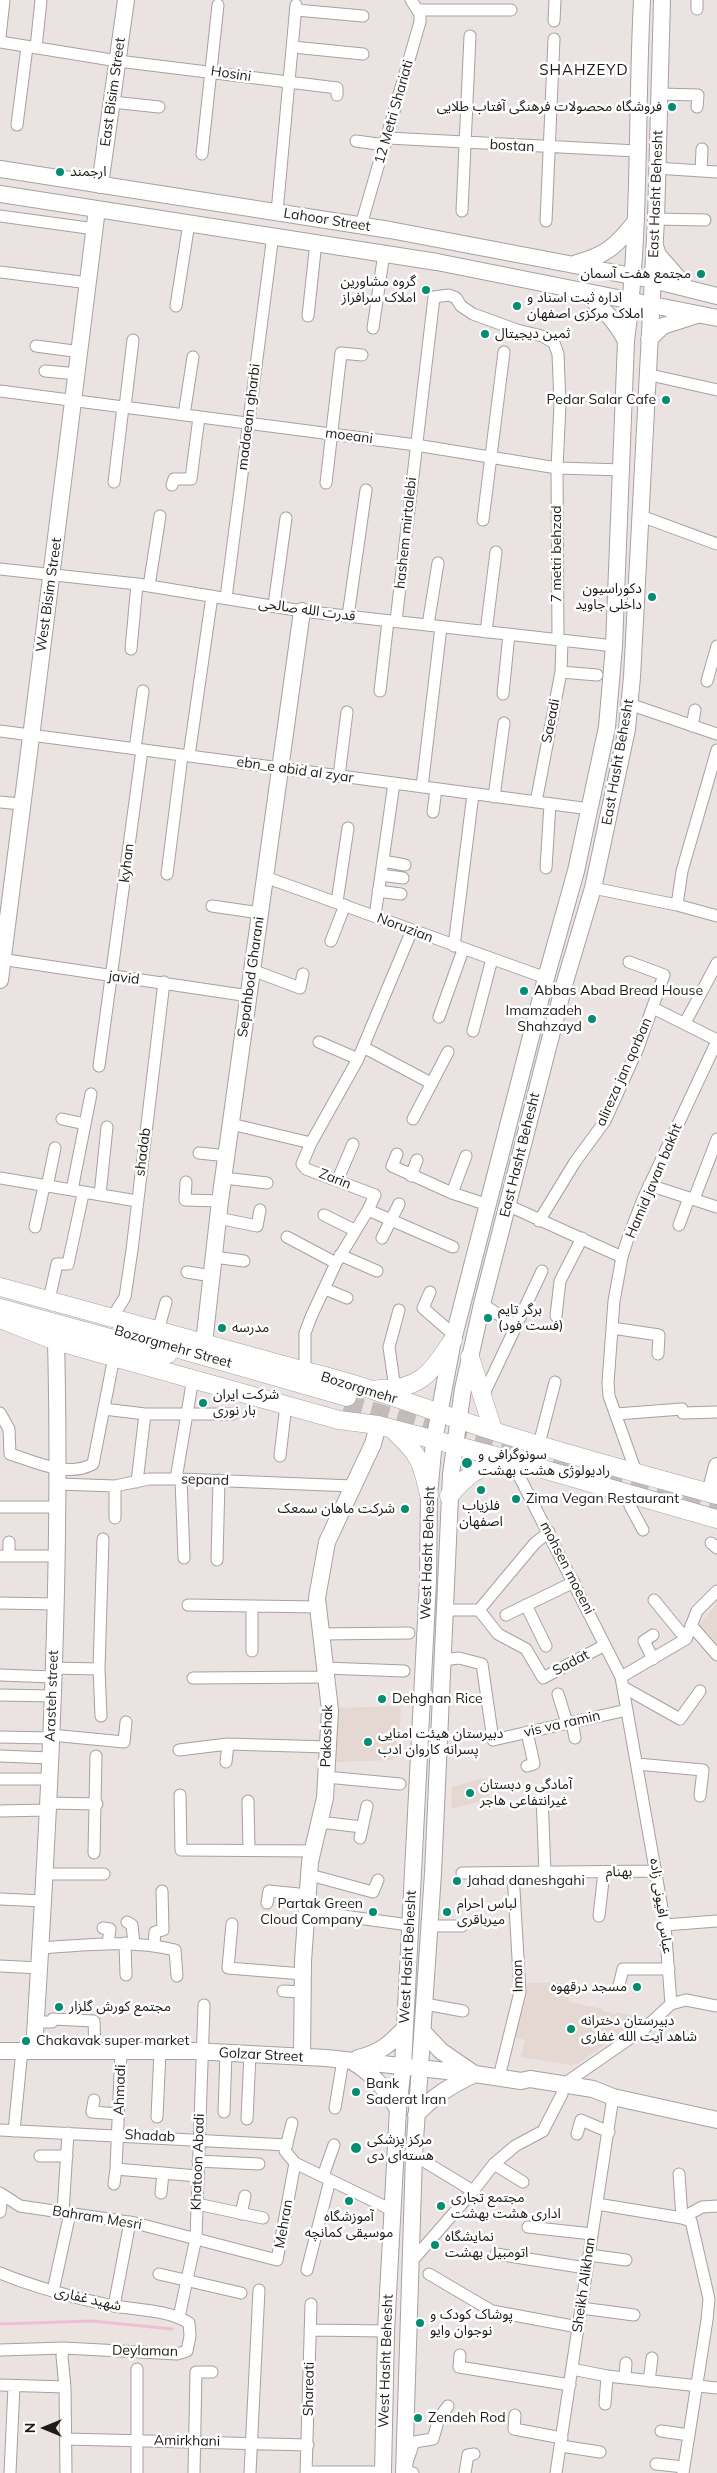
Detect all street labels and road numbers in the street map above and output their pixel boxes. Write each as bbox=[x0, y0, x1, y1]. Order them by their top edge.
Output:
street label: East Bisim Street bbox=[97, 36, 129, 148]
street label: 12 Metri Shariati bbox=[371, 58, 417, 166]
street label: Hosini bbox=[210, 63, 252, 85]
street label: East Hasht Behesht bbox=[645, 130, 667, 258]
street label: bostan bbox=[489, 136, 535, 156]
street label: Lahoor Street bbox=[282, 205, 372, 235]
street label: madaean gharbi bbox=[234, 363, 264, 471]
street label: moeani bbox=[324, 425, 374, 447]
street label: hashem mirtalebi bbox=[392, 476, 420, 590]
street label: 7 metri behzad bbox=[549, 505, 565, 603]
street label: West Bisim Street bbox=[33, 537, 65, 653]
street label: قدرت الله صالحی bbox=[258, 595, 356, 625]
street label: Saeadi bbox=[538, 697, 564, 745]
street label: East Hasht Behesht bbox=[599, 698, 637, 826]
street label: ebn_e abid al zyar bbox=[236, 753, 354, 787]
street label: kyhan bbox=[116, 843, 138, 883]
street label: Noruzian bbox=[375, 910, 435, 946]
street label: Sepahbod Gharani bbox=[234, 916, 268, 1038]
street label: javid bbox=[108, 968, 140, 988]
street label: alireza jan qorban bbox=[593, 1015, 655, 1129]
street label: East Hasht Behesht bbox=[496, 1091, 544, 1219]
street label: Hamid javan bakht bbox=[622, 1121, 686, 1241]
street label: shadab bbox=[132, 1127, 154, 1177]
street label: Zarin bbox=[316, 1165, 354, 1193]
street label: Bozorgmehr Street bbox=[112, 1322, 234, 1372]
street label: Bozorgmehr bbox=[319, 1368, 399, 1408]
street label: sepand bbox=[181, 1471, 229, 1489]
street label: West Hasht Behesht bbox=[417, 1486, 439, 1620]
street label: mohsen moeeni bbox=[536, 1519, 598, 1617]
street label: Sadat bbox=[550, 1646, 592, 1680]
street label: Arasteh street bbox=[42, 1650, 62, 1742]
street label: Pakoshak bbox=[318, 1704, 336, 1768]
street label: vis va ramin bbox=[522, 1707, 602, 1741]
street label: عباس افیونی زاده bbox=[646, 1857, 676, 1955]
street label: بهنام bbox=[606, 1863, 632, 1881]
street label: West Hasht Behesht bbox=[396, 1890, 420, 2024]
street label: Iman bbox=[509, 1960, 527, 1992]
street label: Golzar Street bbox=[218, 2044, 304, 2066]
street label: Ahmadi bbox=[111, 2064, 129, 2116]
street label: Khatoon Abadi bbox=[188, 2113, 208, 2211]
street label: Shadab bbox=[124, 2126, 176, 2146]
street label: Mehran bbox=[271, 2198, 297, 2250]
street label: Bahram Mesri bbox=[51, 2203, 143, 2233]
street label: Sheikh Alikhan bbox=[569, 2236, 599, 2334]
street label: شهید غفاری bbox=[53, 2283, 123, 2315]
street label: West Hasht Behesht bbox=[375, 2294, 397, 2428]
street label: Deylaman bbox=[112, 2342, 178, 2360]
street label: Shareati bbox=[300, 2362, 318, 2416]
street label: Amirkhani bbox=[154, 2432, 220, 2450]

